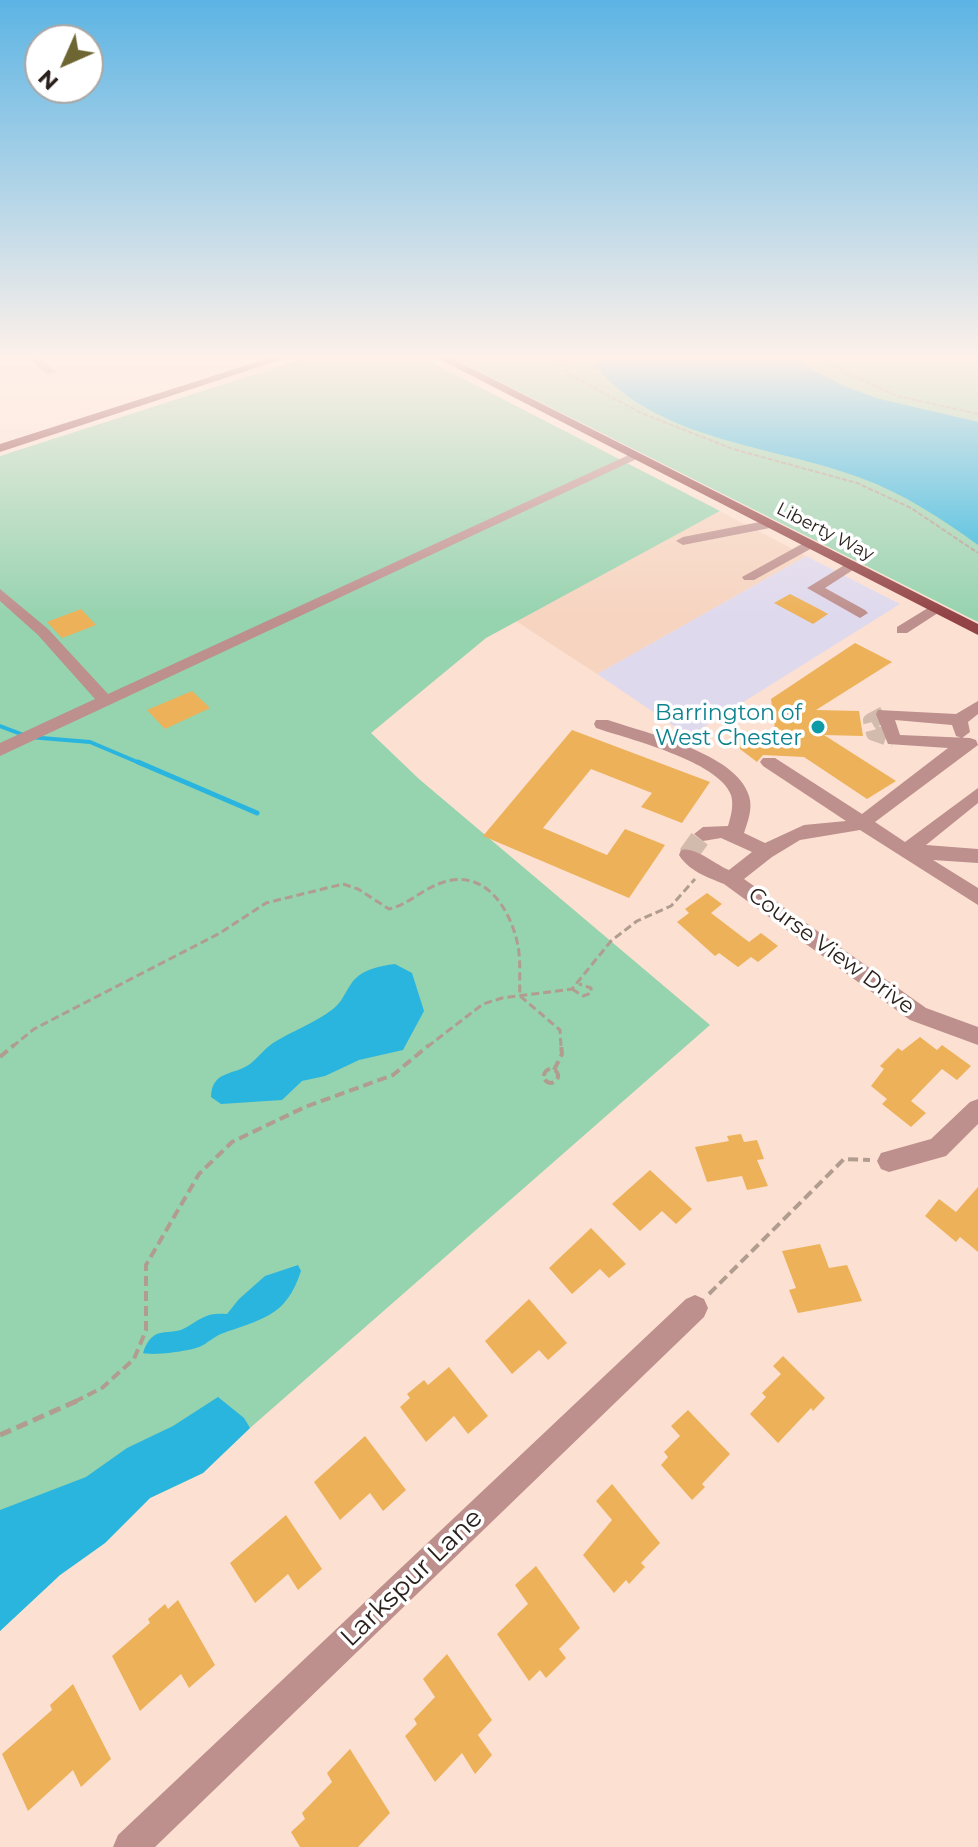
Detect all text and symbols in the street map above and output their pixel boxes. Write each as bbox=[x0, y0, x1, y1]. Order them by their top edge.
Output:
north arrow bbox=[24, 24, 104, 104]
text: N bbox=[32, 64, 64, 96]
street label: Liberty Way bbox=[773, 498, 877, 566]
place label: Barrington of West Chester bbox=[655, 701, 802, 752]
marker: Barrington of West Chester bbox=[809, 718, 827, 736]
street label: Course View Drive bbox=[743, 882, 919, 1020]
street label: Larkspur Lane bbox=[335, 1503, 489, 1653]

